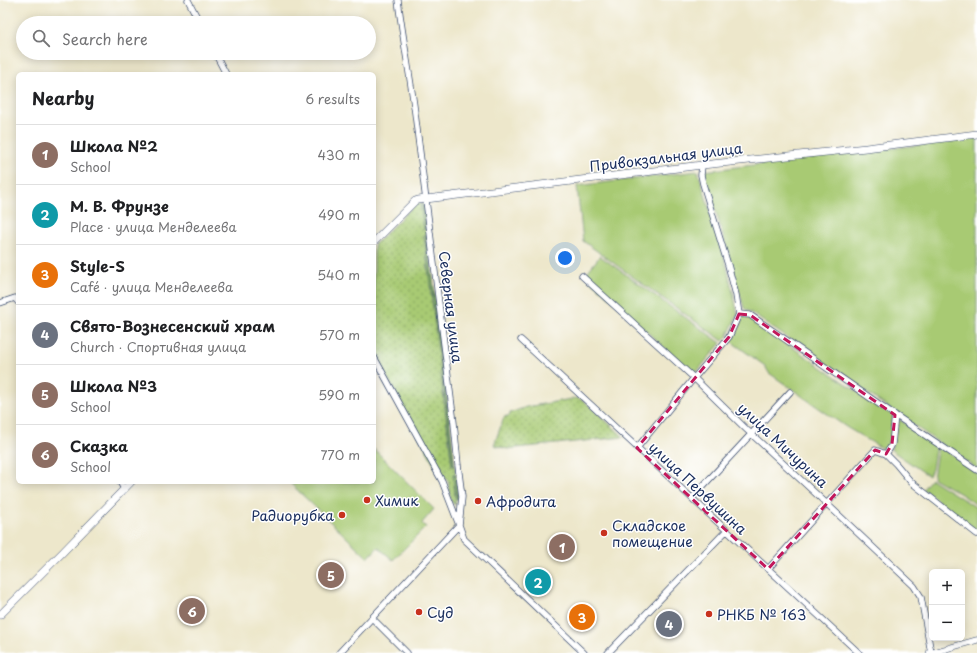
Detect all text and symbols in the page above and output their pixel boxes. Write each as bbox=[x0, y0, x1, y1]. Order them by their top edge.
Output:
search box bbox=[16, 16, 376, 60]
icon: search bbox=[30, 27, 52, 49]
text: Search here bbox=[62, 27, 148, 50]
text: Nearby bbox=[32, 85, 94, 111]
text: 6 results bbox=[305, 89, 360, 108]
text: Школа №2 bbox=[70, 134, 158, 157]
street label: Привокзальная улица bbox=[588, 137, 744, 177]
text: 1 bbox=[42, 145, 48, 164]
text: 430 m bbox=[318, 145, 360, 164]
text: School bbox=[70, 157, 111, 176]
text: М. В. Фрунзе bbox=[70, 194, 169, 217]
text: 2 bbox=[40, 205, 50, 224]
text: 490 m bbox=[318, 205, 360, 224]
text: Place · улица Менделеева bbox=[70, 217, 237, 236]
your location bbox=[555, 248, 575, 268]
street label: Северная улица bbox=[434, 250, 468, 364]
text: Style-S bbox=[70, 254, 125, 277]
text: 3 bbox=[41, 265, 49, 284]
text: 540 m bbox=[317, 265, 360, 284]
text: Café · улица Менделеева bbox=[70, 277, 233, 296]
text: Свято-Вознесенский храм bbox=[70, 314, 275, 337]
text: 4 bbox=[41, 325, 49, 344]
text: 570 m bbox=[319, 325, 360, 344]
text: Church · Спортивная улица bbox=[70, 337, 246, 356]
text: Школа №3 bbox=[70, 374, 157, 397]
text: 5 bbox=[41, 385, 49, 404]
text: 590 m bbox=[318, 385, 360, 404]
text: School bbox=[70, 397, 111, 416]
street label: улица Мичурина bbox=[733, 398, 833, 493]
text: Сказка bbox=[70, 434, 128, 457]
street label: улица Первушина bbox=[644, 437, 752, 539]
text: 6 bbox=[40, 445, 50, 464]
text: 770 m bbox=[320, 445, 360, 464]
text: School bbox=[70, 457, 111, 476]
place label: Химик bbox=[375, 490, 419, 511]
place label: Афродита bbox=[486, 491, 556, 512]
marker: Химик bbox=[362, 495, 372, 505]
marker: Афродита bbox=[473, 496, 483, 506]
place label: Радиорубка bbox=[251, 505, 334, 526]
marker: Радиорубка bbox=[337, 510, 347, 520]
place label: Складское помещение bbox=[612, 515, 693, 552]
marker: Складское помещение bbox=[599, 528, 609, 538]
pin: 1 bbox=[549, 532, 575, 562]
pin: 5 bbox=[318, 560, 344, 590]
pin: 2 bbox=[525, 567, 551, 597]
map controls bbox=[929, 569, 965, 641]
button: + bbox=[929, 569, 965, 605]
pin: 6 bbox=[179, 596, 205, 626]
place label: Суд bbox=[427, 602, 454, 623]
pin: 3 bbox=[569, 602, 595, 632]
place label: РНКБ № 163 bbox=[717, 604, 806, 625]
button: − bbox=[929, 605, 965, 641]
marker: Суд bbox=[414, 607, 424, 617]
pin: 4 bbox=[656, 609, 682, 639]
marker: РНКБ № 163 bbox=[704, 609, 714, 619]

